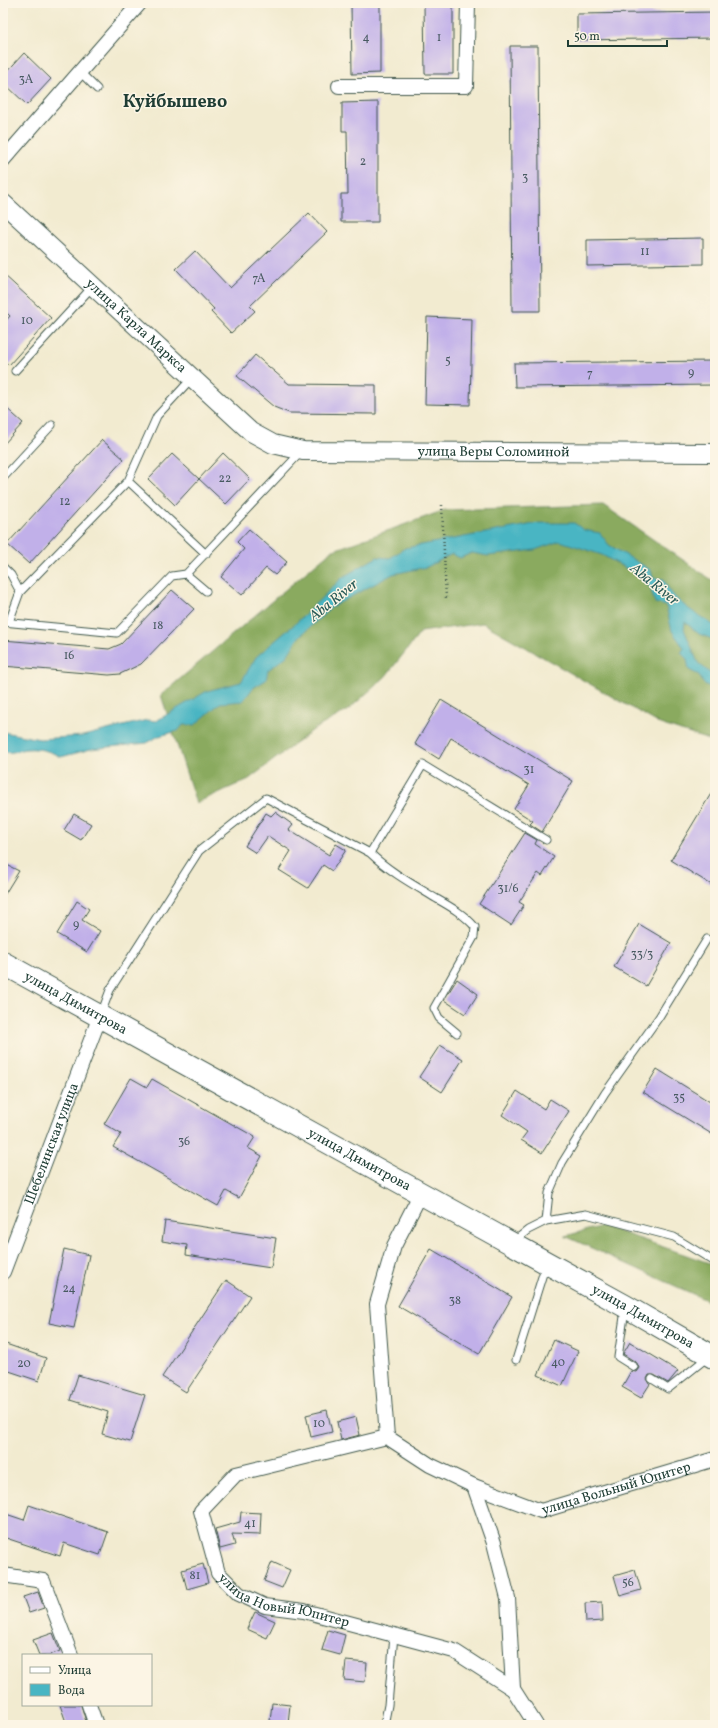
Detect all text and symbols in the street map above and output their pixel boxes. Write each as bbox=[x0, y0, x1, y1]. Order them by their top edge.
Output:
scale bar bbox=[568, 22, 667, 48]
text: 50 m bbox=[574, 29, 600, 45]
house number: 4 bbox=[362, 30, 370, 46]
house number: 1 bbox=[437, 30, 441, 46]
house number: 3А bbox=[19, 72, 34, 88]
district label: Куйбышево bbox=[123, 90, 227, 115]
house number: 2 bbox=[360, 154, 366, 170]
house number: 3 bbox=[522, 170, 528, 186]
house number: 11 bbox=[640, 244, 650, 260]
house number: 7А bbox=[252, 271, 266, 287]
street label: улица Карла Маркса bbox=[81, 274, 191, 377]
house number: 10 bbox=[21, 313, 33, 329]
house number: 5 bbox=[445, 353, 451, 369]
house number: 9 bbox=[688, 365, 694, 381]
house number: 7 bbox=[587, 366, 593, 382]
street label: улица Веры Соломиной bbox=[417, 442, 570, 462]
house number: 22 bbox=[219, 471, 231, 487]
house number: 12 bbox=[59, 494, 71, 510]
water label: Aba River bbox=[624, 558, 683, 611]
water label: Aba River bbox=[304, 575, 363, 628]
house number: 18 bbox=[153, 618, 163, 634]
house number: 16 bbox=[64, 648, 74, 664]
house number: 31 bbox=[524, 762, 534, 778]
house number: 31/6 bbox=[498, 881, 518, 897]
house number: 9 bbox=[73, 917, 79, 933]
house number: 33/3 bbox=[631, 947, 653, 963]
street label: улица Димитрова bbox=[21, 967, 131, 1039]
street label: Шебелинская улица bbox=[20, 1080, 83, 1208]
house number: 35 bbox=[673, 1090, 685, 1106]
street label: улица Димитрова bbox=[304, 1123, 414, 1196]
house number: 36 bbox=[178, 1134, 190, 1150]
street label: улица Димитрова bbox=[588, 1280, 698, 1353]
house number: 24 bbox=[62, 1281, 76, 1297]
house number: 38 bbox=[449, 1293, 461, 1309]
house number: 40 bbox=[551, 1355, 565, 1371]
house number: 20 bbox=[17, 1356, 31, 1372]
house number: 10 bbox=[313, 1416, 325, 1432]
street label: улица Вольный Юпитер bbox=[539, 1457, 693, 1520]
house number: 41 bbox=[244, 1516, 256, 1532]
house number: 81 bbox=[190, 1568, 200, 1584]
street label: улица Новый Юпитер bbox=[214, 1569, 352, 1632]
house number: 56 bbox=[622, 1575, 634, 1591]
legend bbox=[22, 1654, 152, 1706]
text: Улица bbox=[58, 1663, 91, 1679]
text: Вода bbox=[58, 1683, 85, 1699]

